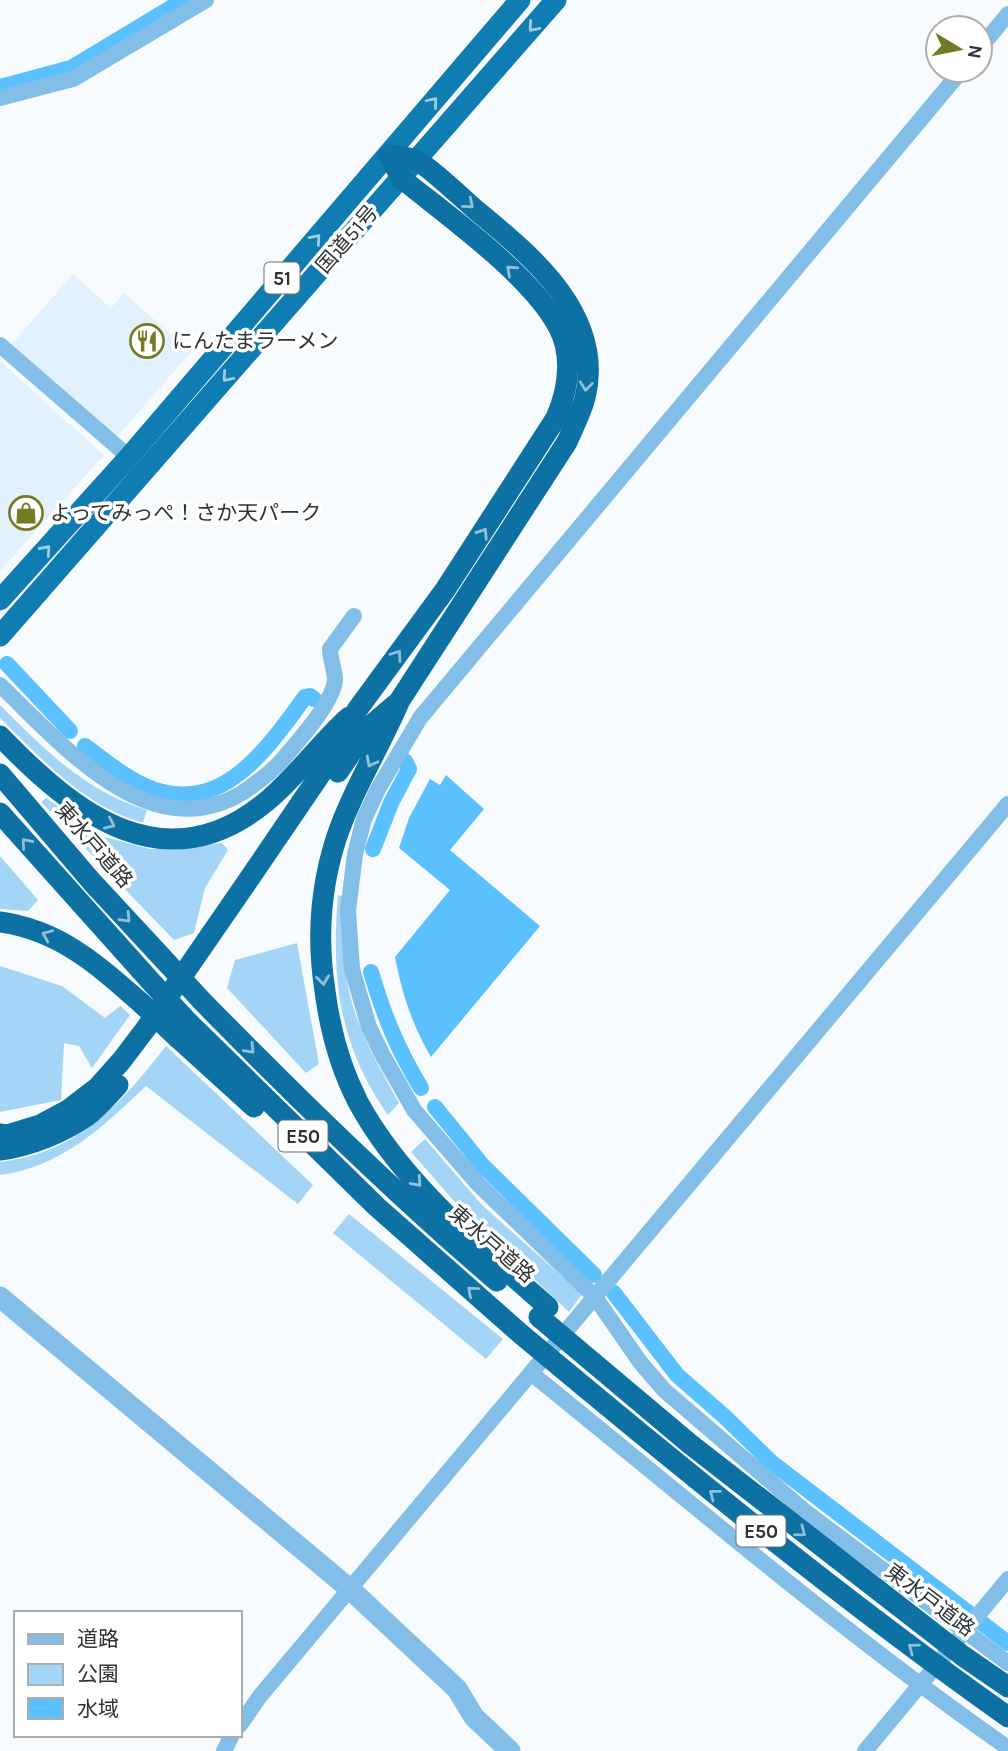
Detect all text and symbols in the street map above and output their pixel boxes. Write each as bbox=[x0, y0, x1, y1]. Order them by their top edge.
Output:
north arrow bbox=[924, 14, 994, 84]
one-way arrow bbox=[529, 18, 541, 31]
text: N bbox=[963, 43, 987, 60]
one-way arrow bbox=[425, 98, 437, 111]
one-way arrow bbox=[460, 196, 473, 208]
street label: 国道51号 bbox=[311, 200, 383, 278]
one-way arrow bbox=[308, 234, 320, 247]
road number: 51 bbox=[264, 262, 300, 294]
one-way arrow bbox=[506, 266, 519, 279]
restaurant icon: にんたまラーメン bbox=[128, 322, 166, 360]
place label: にんたまラーメン bbox=[172, 329, 339, 353]
one-way arrow bbox=[223, 369, 235, 382]
one-way arrow bbox=[579, 380, 594, 391]
shop icon: よってみっぺ！さか天パーク bbox=[7, 494, 45, 532]
place label: よってみっぺ！さか天パーク bbox=[50, 501, 321, 525]
one-way arrow bbox=[474, 528, 487, 541]
one-way arrow bbox=[37, 545, 50, 558]
one-way arrow bbox=[389, 650, 401, 663]
one-way arrow bbox=[366, 754, 379, 767]
street label: 東水戸道路 bbox=[51, 798, 137, 892]
one-way arrow bbox=[102, 816, 115, 830]
one-way arrow bbox=[22, 838, 35, 851]
one-way arrow bbox=[118, 910, 130, 923]
one-way arrow bbox=[42, 929, 54, 943]
one-way arrow bbox=[316, 974, 331, 986]
one-way arrow bbox=[242, 1041, 255, 1054]
road number: E50 bbox=[278, 1120, 328, 1152]
one-way arrow bbox=[409, 1174, 422, 1187]
street label: 東水戸道路 bbox=[445, 1201, 539, 1287]
one-way arrow bbox=[467, 1287, 480, 1299]
one-way arrow bbox=[709, 1490, 722, 1502]
road number: E50 bbox=[736, 1516, 786, 1546]
one-way arrow bbox=[793, 1523, 806, 1536]
street label: 東水戸道路 bbox=[881, 1559, 979, 1641]
legend bbox=[14, 1611, 242, 1737]
text: 道路 bbox=[77, 1627, 119, 1651]
one-way arrow bbox=[909, 1643, 921, 1656]
text: 公園 bbox=[77, 1662, 119, 1686]
text: 水域 bbox=[77, 1697, 119, 1721]

